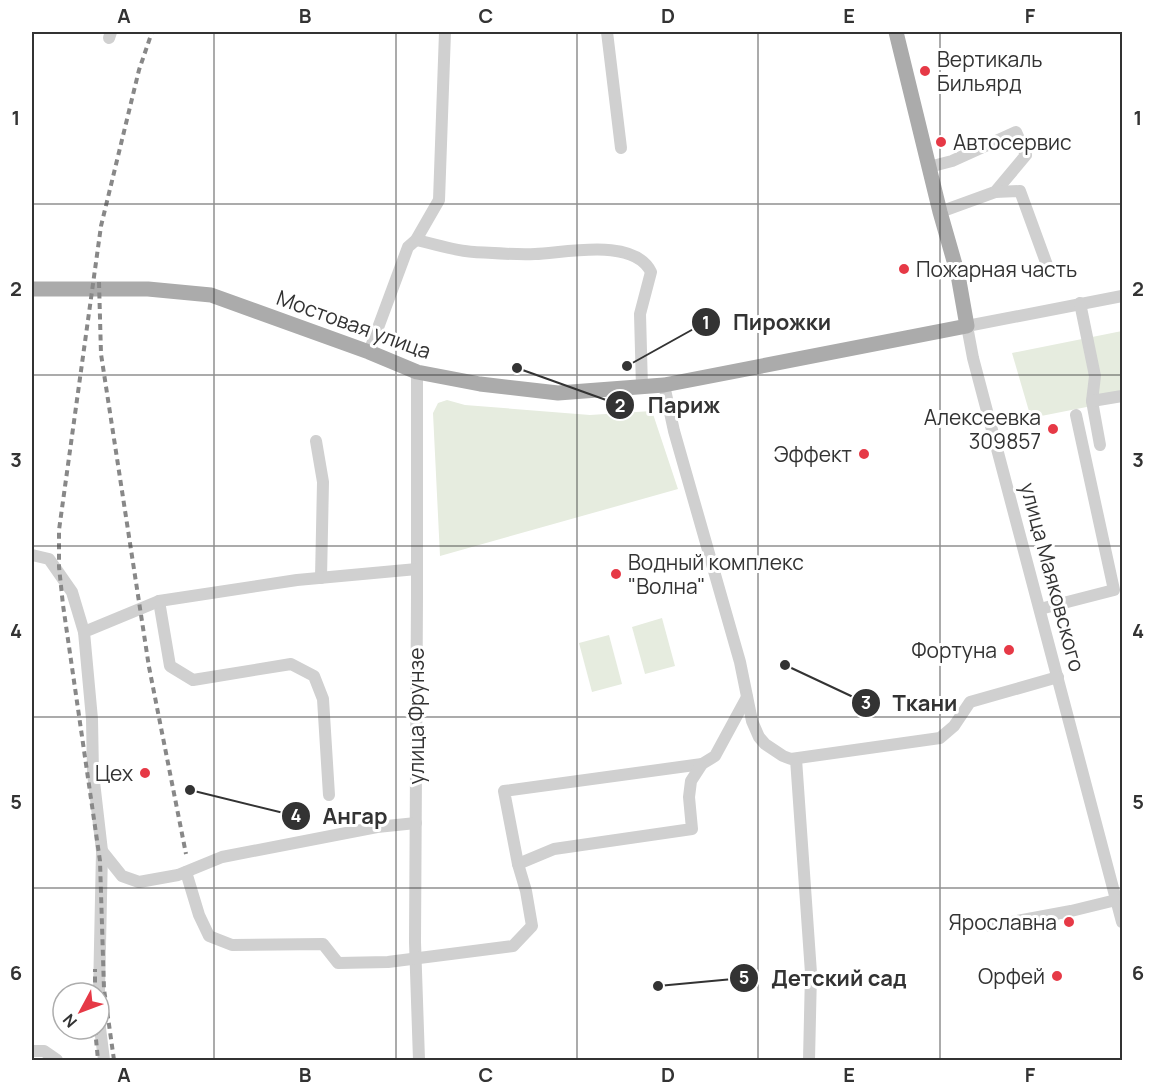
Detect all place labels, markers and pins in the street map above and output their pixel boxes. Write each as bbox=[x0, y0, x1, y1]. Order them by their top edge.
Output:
place label: Вертикаль Бильярд bbox=[937, 45, 1043, 97]
marker: Вертикаль Бильярд bbox=[918, 64, 932, 78]
place label: Автосервис bbox=[953, 128, 1072, 156]
marker: Автосервис bbox=[934, 135, 948, 149]
place label: Пожарная часть bbox=[916, 255, 1077, 283]
marker: Пожарная часть bbox=[897, 262, 911, 276]
callout: Пирожки bbox=[691, 302, 843, 342]
callout: Париж bbox=[605, 385, 732, 425]
place label: Алексеевка 309857 bbox=[924, 403, 1041, 455]
marker: Алексеевка 309857 bbox=[1046, 422, 1060, 436]
place label: Эффект bbox=[774, 440, 852, 468]
marker: Эффект bbox=[857, 447, 871, 461]
place label: Водный комплекс "Волна" bbox=[628, 548, 804, 600]
marker: Водный комплекс "Волна" bbox=[609, 567, 623, 581]
place label: Фортуна bbox=[912, 636, 997, 664]
marker: Фортуна bbox=[1002, 643, 1016, 657]
callout: Ткани bbox=[851, 683, 970, 723]
place label: Цех bbox=[95, 759, 133, 787]
marker: Цех bbox=[138, 766, 152, 780]
callout: Ангар bbox=[281, 796, 400, 836]
place label: Ярославна bbox=[949, 908, 1057, 936]
marker: Ярославна bbox=[1062, 915, 1076, 929]
callout: Детский сад bbox=[729, 958, 919, 998]
place label: Орфей bbox=[978, 962, 1045, 990]
marker: Орфей bbox=[1050, 969, 1064, 983]

